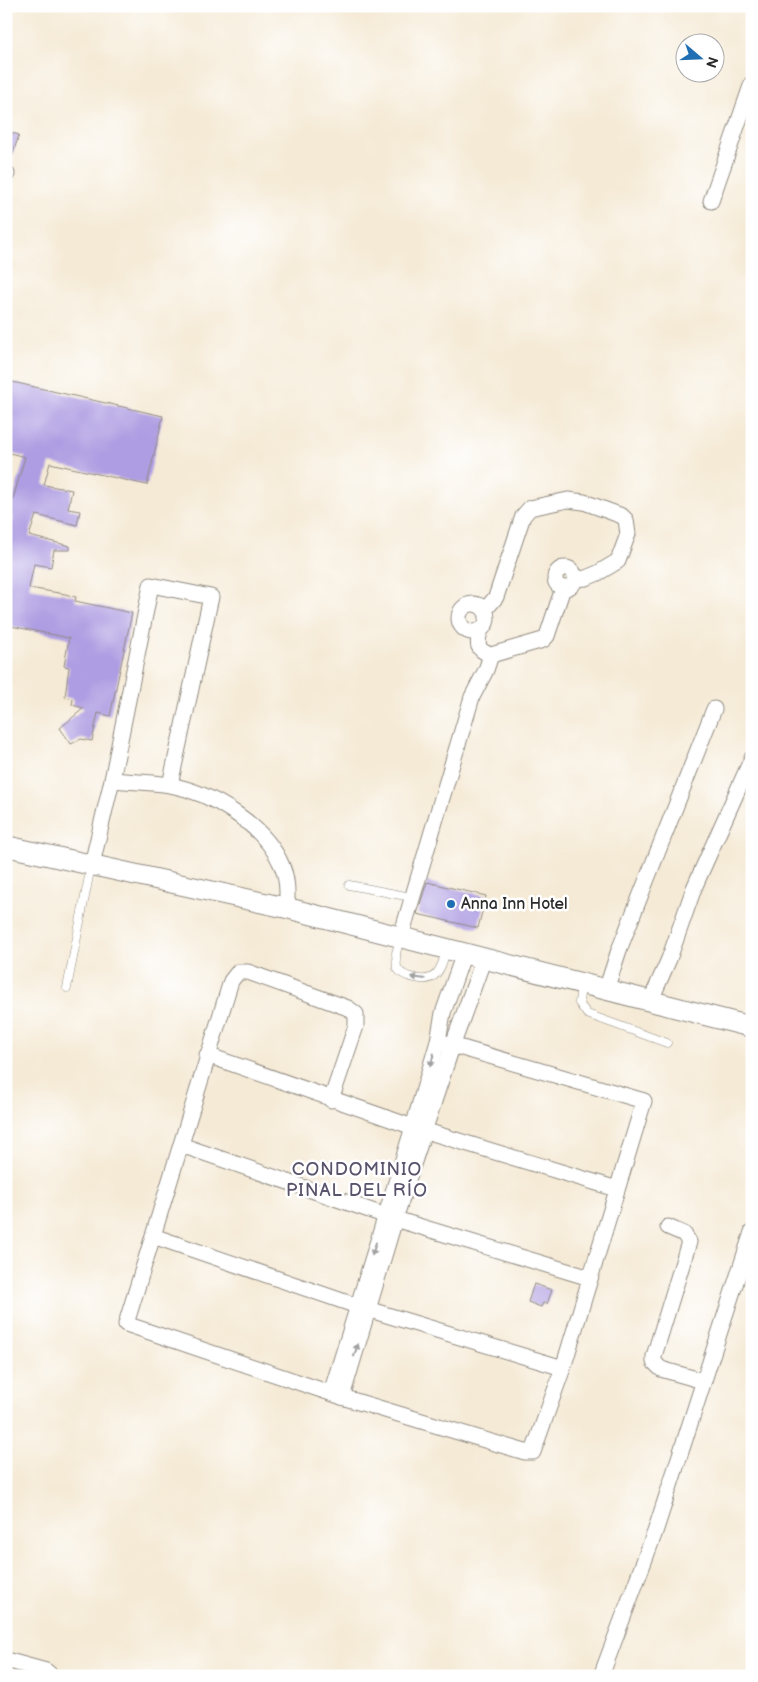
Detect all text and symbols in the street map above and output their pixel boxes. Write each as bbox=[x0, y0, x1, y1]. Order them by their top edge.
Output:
north arrow bbox=[676, 32, 726, 82]
text: N bbox=[702, 54, 722, 70]
place label: Anna Inn Hotel bbox=[461, 895, 568, 914]
marker: Anna Inn Hotel bbox=[445, 898, 457, 910]
one-way arrow bbox=[409, 974, 425, 982]
one-way arrow bbox=[427, 1053, 435, 1068]
district label: CONDOMINIO PINAL DEL RÍO bbox=[286, 1159, 428, 1201]
one-way arrow bbox=[370, 1242, 377, 1257]
one-way arrow bbox=[353, 1343, 361, 1358]

